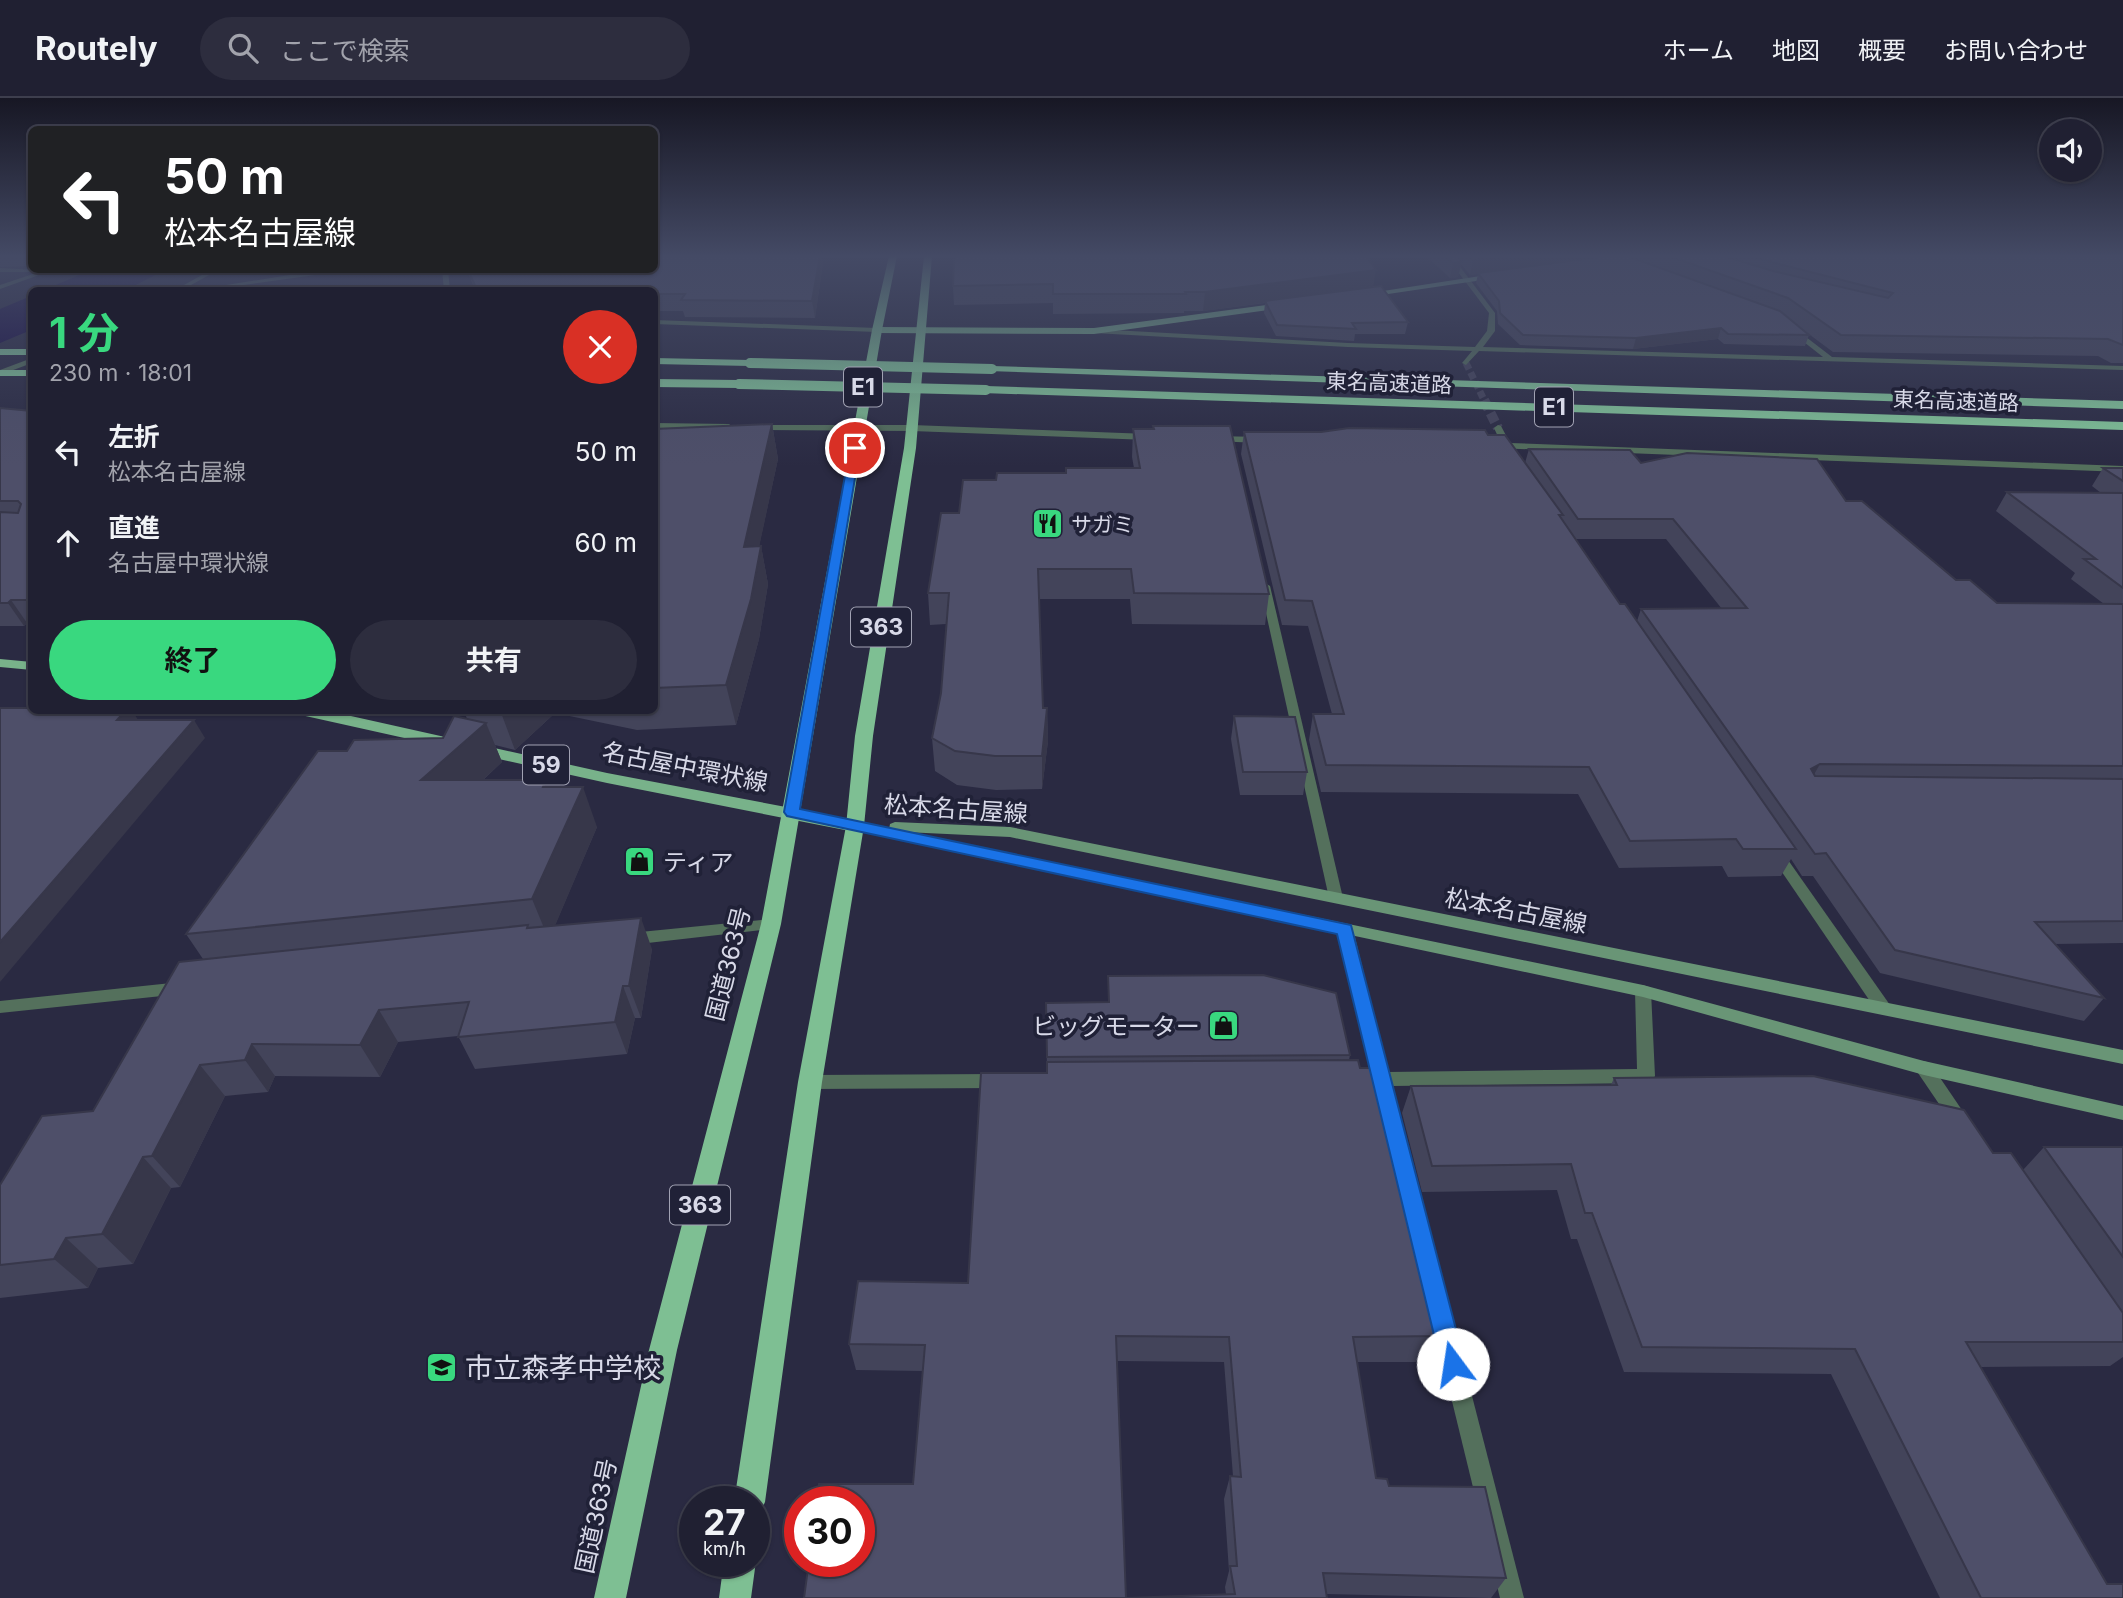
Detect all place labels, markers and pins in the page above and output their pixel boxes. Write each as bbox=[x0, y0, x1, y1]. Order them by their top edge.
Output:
pin bbox=[825, 418, 885, 478]
restaurant icon: サガミ bbox=[1031, 507, 1065, 541]
place label: サガミ bbox=[1071, 512, 1134, 537]
shop icon: ティア bbox=[623, 845, 657, 879]
place label: ティア bbox=[663, 848, 734, 877]
shop icon: ビッグモーター bbox=[1206, 1009, 1240, 1043]
place label: ビッグモーター bbox=[1032, 1012, 1200, 1041]
school or university icon: 市立森孝中学校 bbox=[425, 1351, 459, 1385]
place label: 市立森孝中学校 bbox=[465, 1351, 661, 1385]

